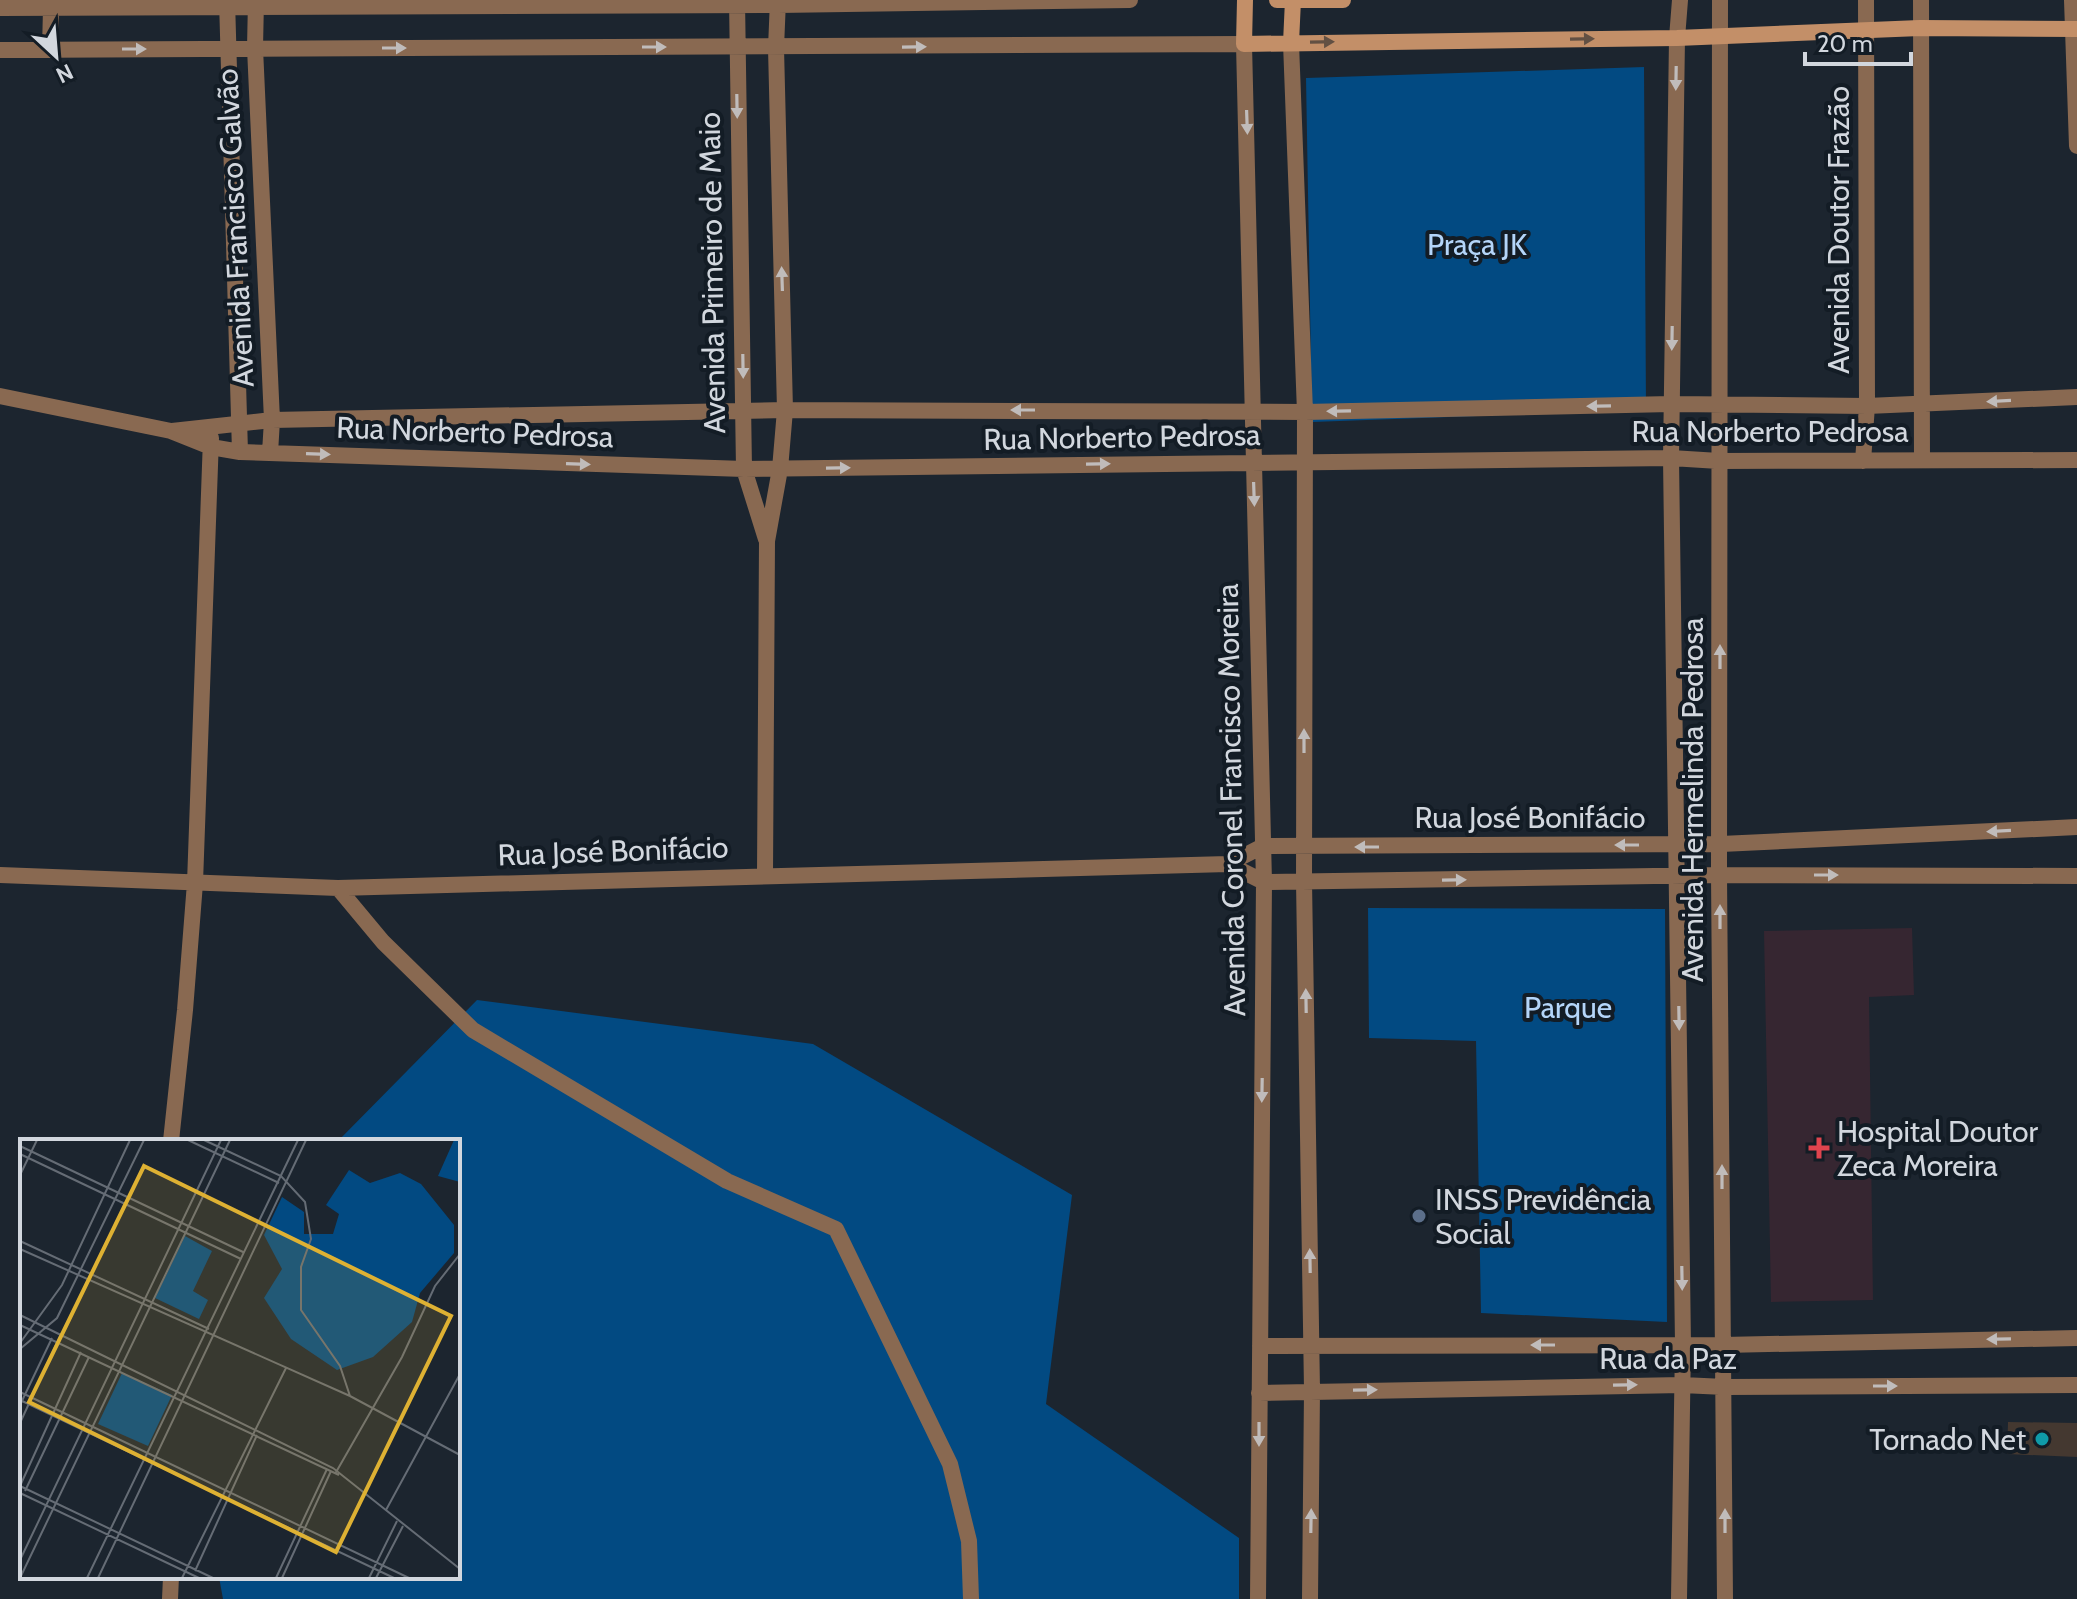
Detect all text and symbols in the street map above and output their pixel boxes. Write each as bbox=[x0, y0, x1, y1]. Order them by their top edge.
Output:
north arrow bbox=[16, 16, 96, 96]
scale bar bbox=[1805, 16, 1911, 66]
text: 20 m bbox=[1817, 29, 1873, 58]
one-way arrow bbox=[1570, 33, 1595, 45]
one-way arrow bbox=[1310, 36, 1335, 49]
one-way arrow bbox=[642, 41, 667, 53]
one-way arrow bbox=[902, 41, 927, 53]
one-way arrow bbox=[382, 42, 407, 54]
one-way arrow bbox=[122, 43, 147, 55]
text: N bbox=[52, 58, 77, 89]
one-way arrow bbox=[1670, 66, 1683, 91]
street label: Avenida Francisco Galvão bbox=[208, 68, 262, 388]
street label: Avenida Doutor Frazão bbox=[1820, 86, 1857, 374]
one-way arrow bbox=[731, 94, 743, 119]
one-way arrow bbox=[1240, 110, 1253, 135]
street label: Avenida Primeiro de Maio bbox=[691, 112, 733, 434]
park label: Praça JK bbox=[1427, 226, 1527, 263]
one-way arrow bbox=[775, 266, 788, 291]
one-way arrow bbox=[1666, 326, 1679, 351]
one-way arrow bbox=[737, 354, 749, 379]
one-way arrow bbox=[1986, 394, 2011, 407]
one-way arrow bbox=[1586, 400, 1611, 412]
one-way arrow bbox=[1010, 404, 1035, 416]
one-way arrow bbox=[1326, 405, 1351, 417]
street label: Rua Norberto Pedrosa bbox=[336, 409, 615, 455]
street label: Rua Norberto Pedrosa bbox=[1631, 413, 1909, 450]
street label: Rua Norberto Pedrosa bbox=[983, 416, 1262, 458]
one-way arrow bbox=[306, 448, 331, 461]
one-way arrow bbox=[566, 457, 591, 470]
one-way arrow bbox=[1086, 458, 1111, 471]
one-way arrow bbox=[826, 461, 851, 474]
one-way arrow bbox=[1247, 482, 1260, 507]
street label: Avenida Coronel Francisco Moreira bbox=[1209, 583, 1253, 1017]
street label: Avenida Hermelinda Pedrosa bbox=[1674, 617, 1711, 982]
one-way arrow bbox=[1714, 644, 1726, 669]
one-way arrow bbox=[1297, 728, 1310, 753]
street label: Rua José Bonifácio bbox=[1414, 799, 1646, 836]
one-way arrow bbox=[1986, 824, 2011, 837]
street label: Rua José Bonifácio bbox=[497, 828, 729, 874]
one-way arrow bbox=[1614, 839, 1639, 851]
one-way arrow bbox=[1354, 841, 1379, 853]
one-way arrow bbox=[1814, 869, 1839, 881]
one-way arrow bbox=[1442, 874, 1467, 886]
one-way arrow bbox=[1713, 904, 1726, 929]
one-way arrow bbox=[1299, 988, 1312, 1013]
park label: Parque bbox=[1524, 989, 1612, 1026]
one-way arrow bbox=[1673, 1006, 1685, 1031]
one-way arrow bbox=[1256, 1078, 1268, 1103]
place label: Hospital Doutor Zeca Moreira bbox=[1837, 1113, 2038, 1184]
marker: Hospital Doutor Zeca Moreira bbox=[1808, 1137, 1830, 1159]
inset map bbox=[20, 1139, 460, 1579]
one-way arrow bbox=[1716, 1164, 1728, 1189]
place label: INSS Previdência Social bbox=[1435, 1181, 1652, 1252]
marker: INSS Previdência Social bbox=[1410, 1207, 1428, 1225]
one-way arrow bbox=[1304, 1248, 1316, 1273]
one-way arrow bbox=[1676, 1266, 1688, 1291]
one-way arrow bbox=[1986, 1333, 2011, 1345]
one-way arrow bbox=[1530, 1339, 1555, 1351]
street label: Rua da Paz bbox=[1599, 1340, 1737, 1377]
one-way arrow bbox=[1613, 1379, 1638, 1392]
one-way arrow bbox=[1873, 1380, 1898, 1392]
one-way arrow bbox=[1353, 1383, 1378, 1396]
place label: Tornado Net bbox=[1869, 1421, 2026, 1458]
one-way arrow bbox=[1253, 1422, 1265, 1447]
marker: Tornado Net bbox=[2033, 1430, 2051, 1448]
one-way arrow bbox=[1305, 1508, 1317, 1533]
one-way arrow bbox=[1719, 1508, 1731, 1533]

